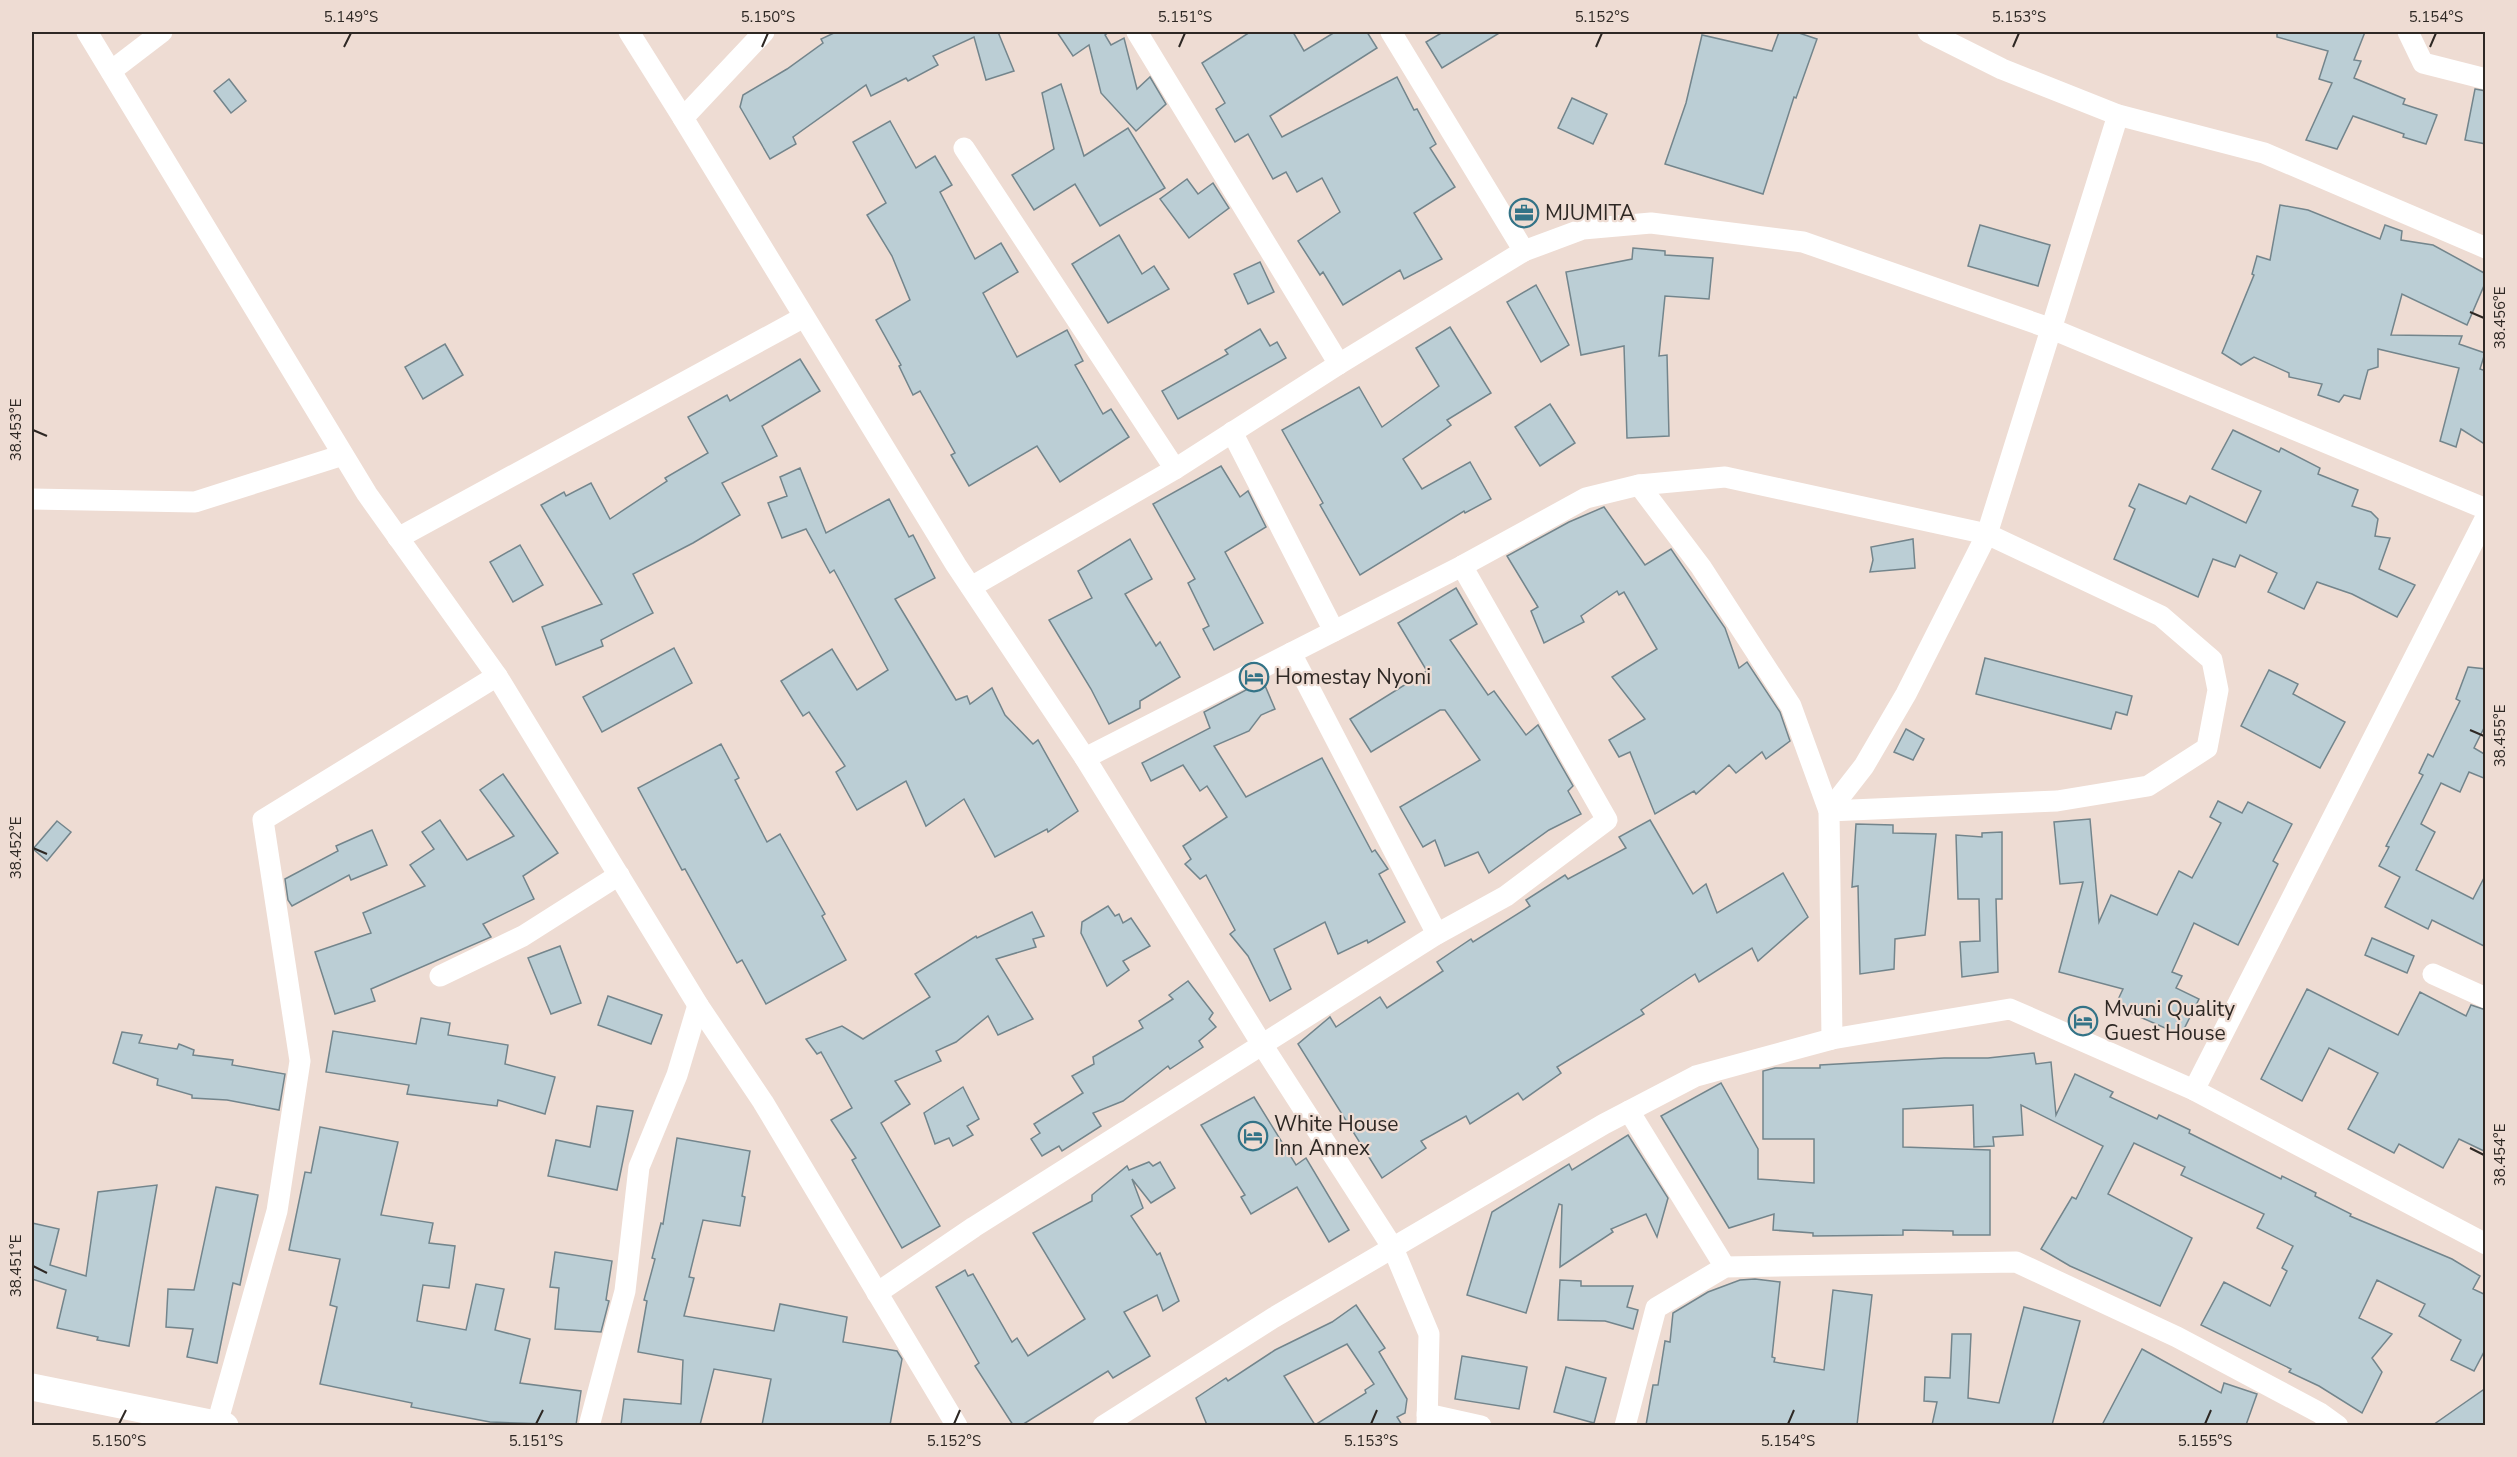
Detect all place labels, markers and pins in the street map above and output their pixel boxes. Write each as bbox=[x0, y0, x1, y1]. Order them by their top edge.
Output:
office icon: MJUMITA bbox=[1508, 197, 1540, 229]
place label: MJUMITA bbox=[1545, 199, 1635, 227]
hotel icon: Homestay Nyoni bbox=[1238, 661, 1270, 693]
place label: Homestay Nyoni bbox=[1275, 663, 1431, 691]
place label: Mvuni Quality Guest House bbox=[2104, 995, 2235, 1047]
hotel icon: Mvuni Quality Guest House bbox=[2067, 1005, 2099, 1037]
place label: White House Inn Annex bbox=[1274, 1110, 1398, 1162]
hotel icon: White House Inn Annex bbox=[1237, 1120, 1269, 1152]

